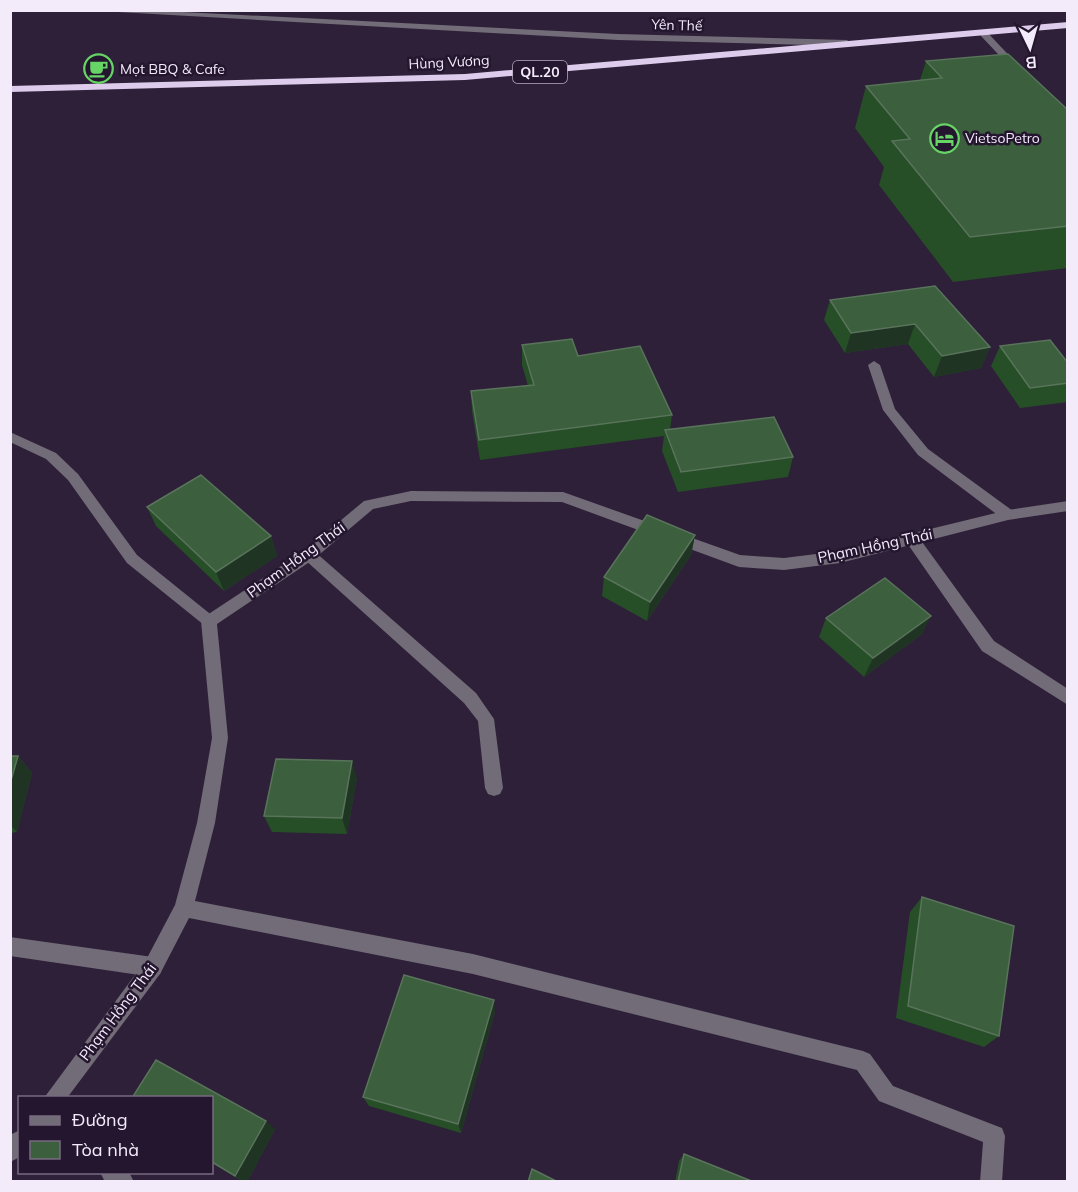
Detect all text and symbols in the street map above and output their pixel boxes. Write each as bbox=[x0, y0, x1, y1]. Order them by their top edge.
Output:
street label: Yên Thế bbox=[650, 15, 703, 35]
north arrow bbox=[1000, 18, 1060, 78]
street label: Hùng Vương bbox=[408, 51, 490, 73]
text: B bbox=[1025, 52, 1038, 73]
cafe icon: Mọt BBQ & Cafe bbox=[83, 53, 115, 85]
place label: Mọt BBQ & Cafe bbox=[120, 60, 225, 78]
road number: QL.20 bbox=[513, 61, 567, 83]
hotel icon: VietsoPetro bbox=[928, 122, 960, 154]
place label: VietsoPetro bbox=[965, 129, 1040, 147]
street label: Phạm Hồng Thái bbox=[243, 518, 349, 602]
street label: Phạm Hồng Thái bbox=[816, 524, 934, 567]
street label: Phạm Hồng Thái bbox=[75, 959, 160, 1064]
legend bbox=[18, 1096, 213, 1174]
text: Đường bbox=[72, 1108, 128, 1131]
text: Tòa nhà bbox=[72, 1138, 139, 1161]

